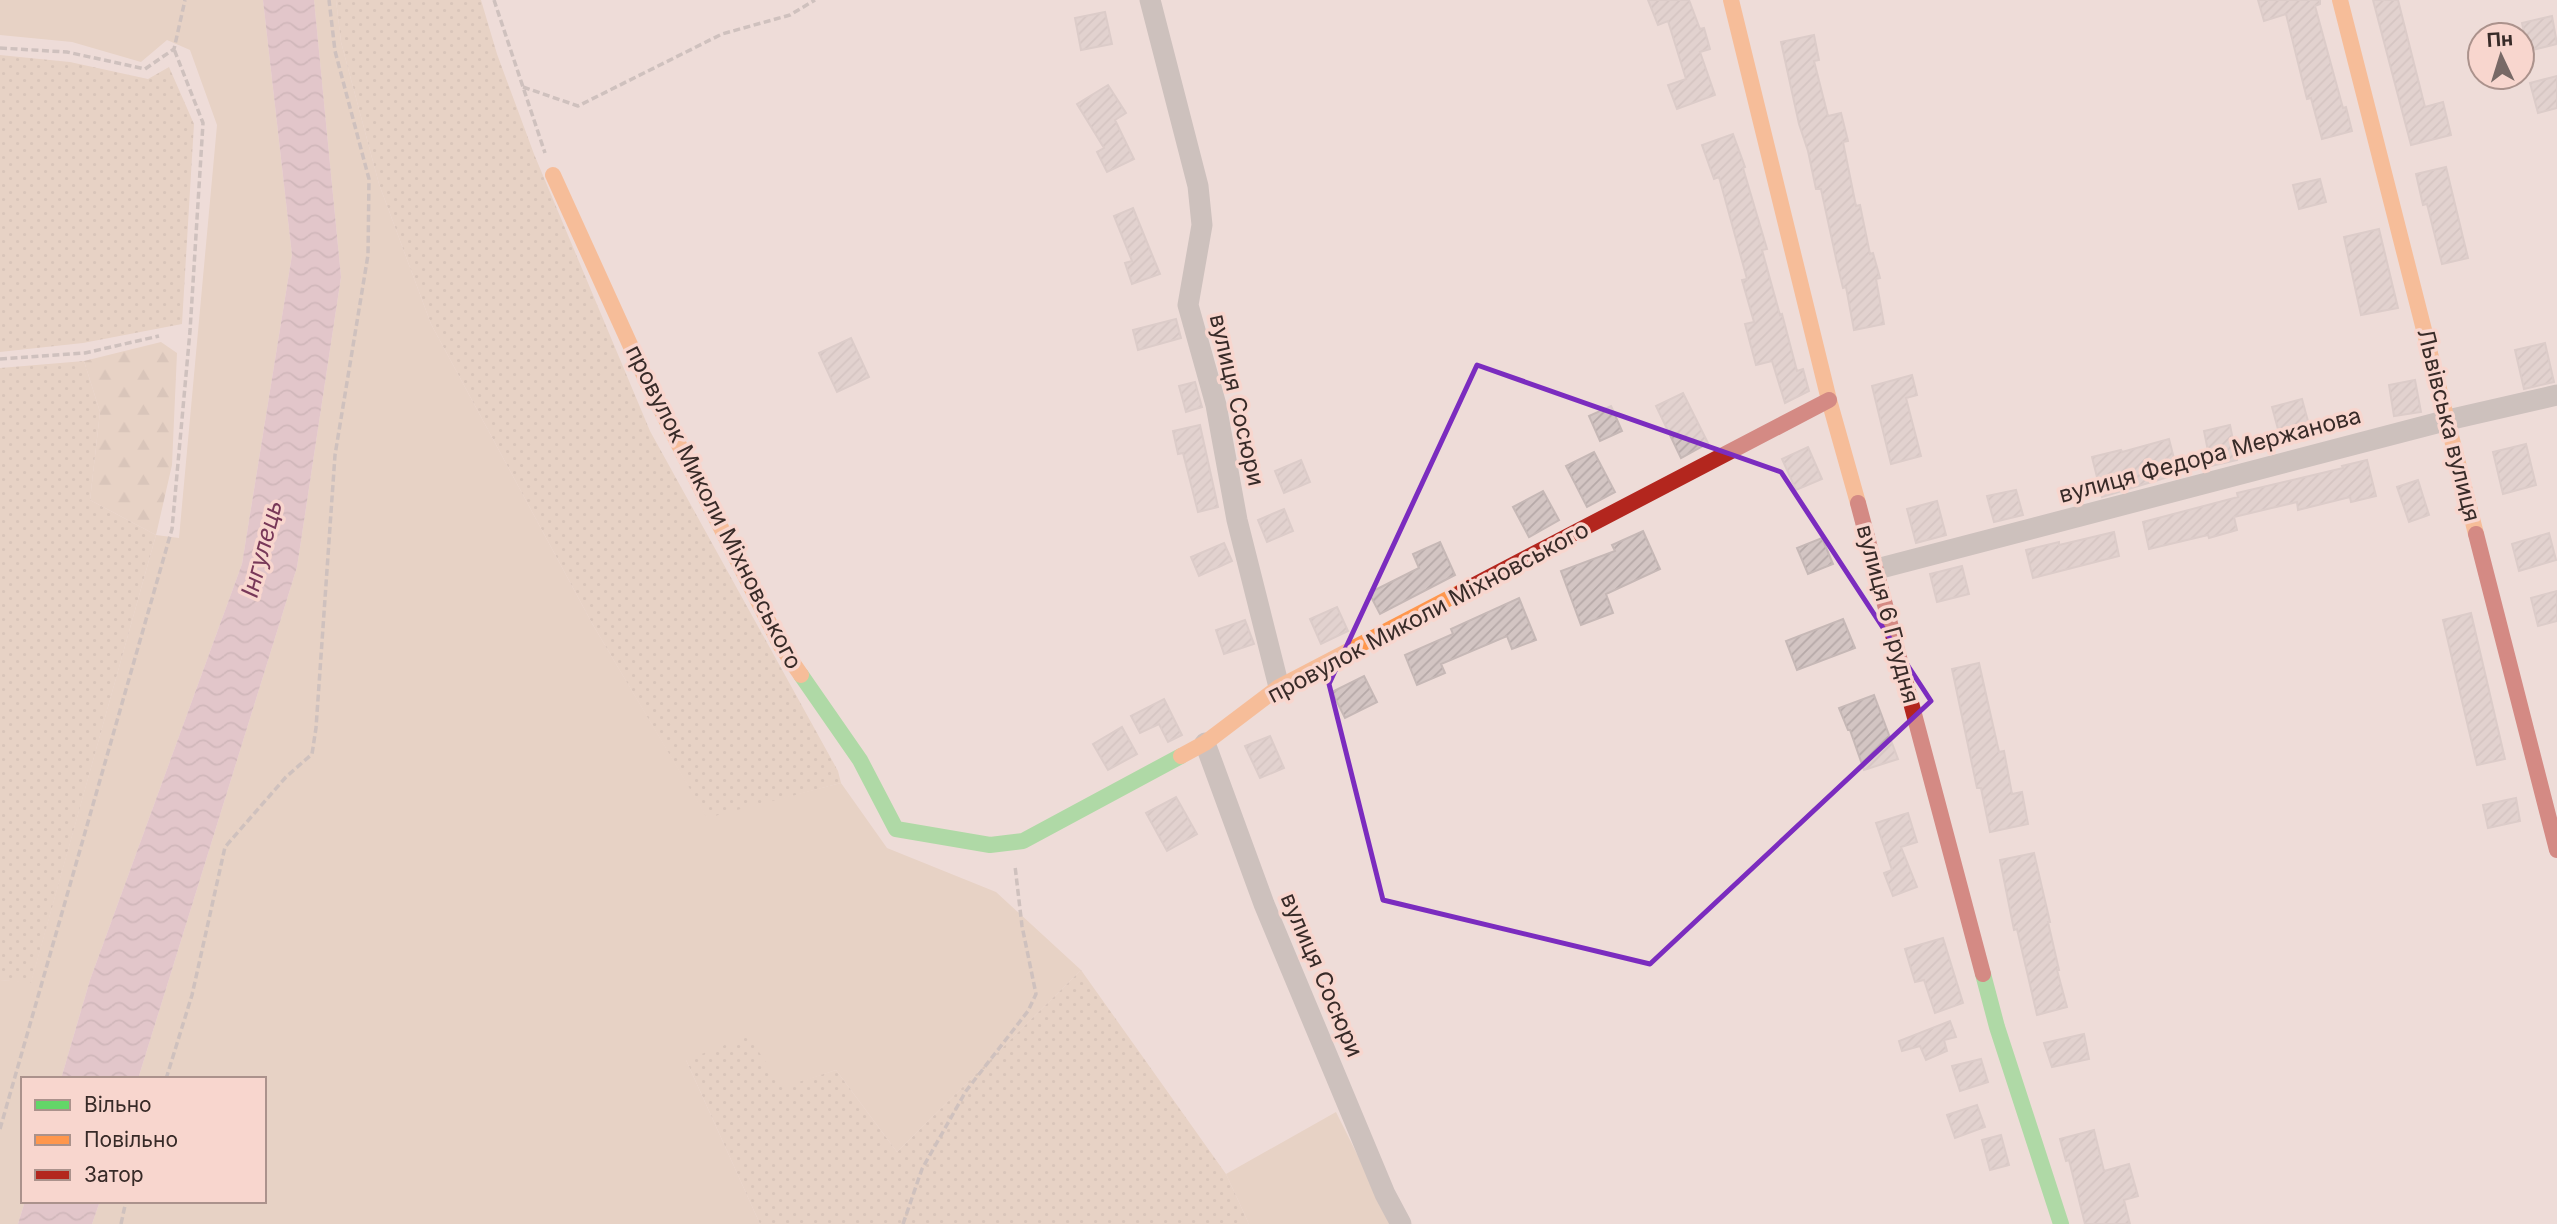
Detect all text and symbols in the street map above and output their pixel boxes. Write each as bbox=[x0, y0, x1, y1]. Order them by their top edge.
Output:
north arrow bbox=[2466, 21, 2536, 91]
text: Пн bbox=[2486, 27, 2514, 52]
street label: вулиця Сосюри bbox=[1204, 311, 1270, 489]
street label: Львівська вулиця bbox=[2412, 326, 2486, 524]
street label: провулок Миколи Міхновського bbox=[620, 340, 808, 674]
street label: вулиця Федора Мержанова bbox=[2056, 401, 2364, 509]
water label: Інгулець bbox=[235, 497, 288, 601]
street label: провулок Миколи Міхновського bbox=[1262, 515, 1594, 709]
street label: вулиця 6 Грудня bbox=[1851, 522, 1925, 706]
street label: вулиця Сосюри bbox=[1275, 889, 1369, 1061]
legend bbox=[21, 1077, 266, 1203]
text: Вільно bbox=[84, 1092, 152, 1117]
text: Повільно bbox=[84, 1127, 178, 1152]
text: Затор bbox=[84, 1162, 144, 1187]

